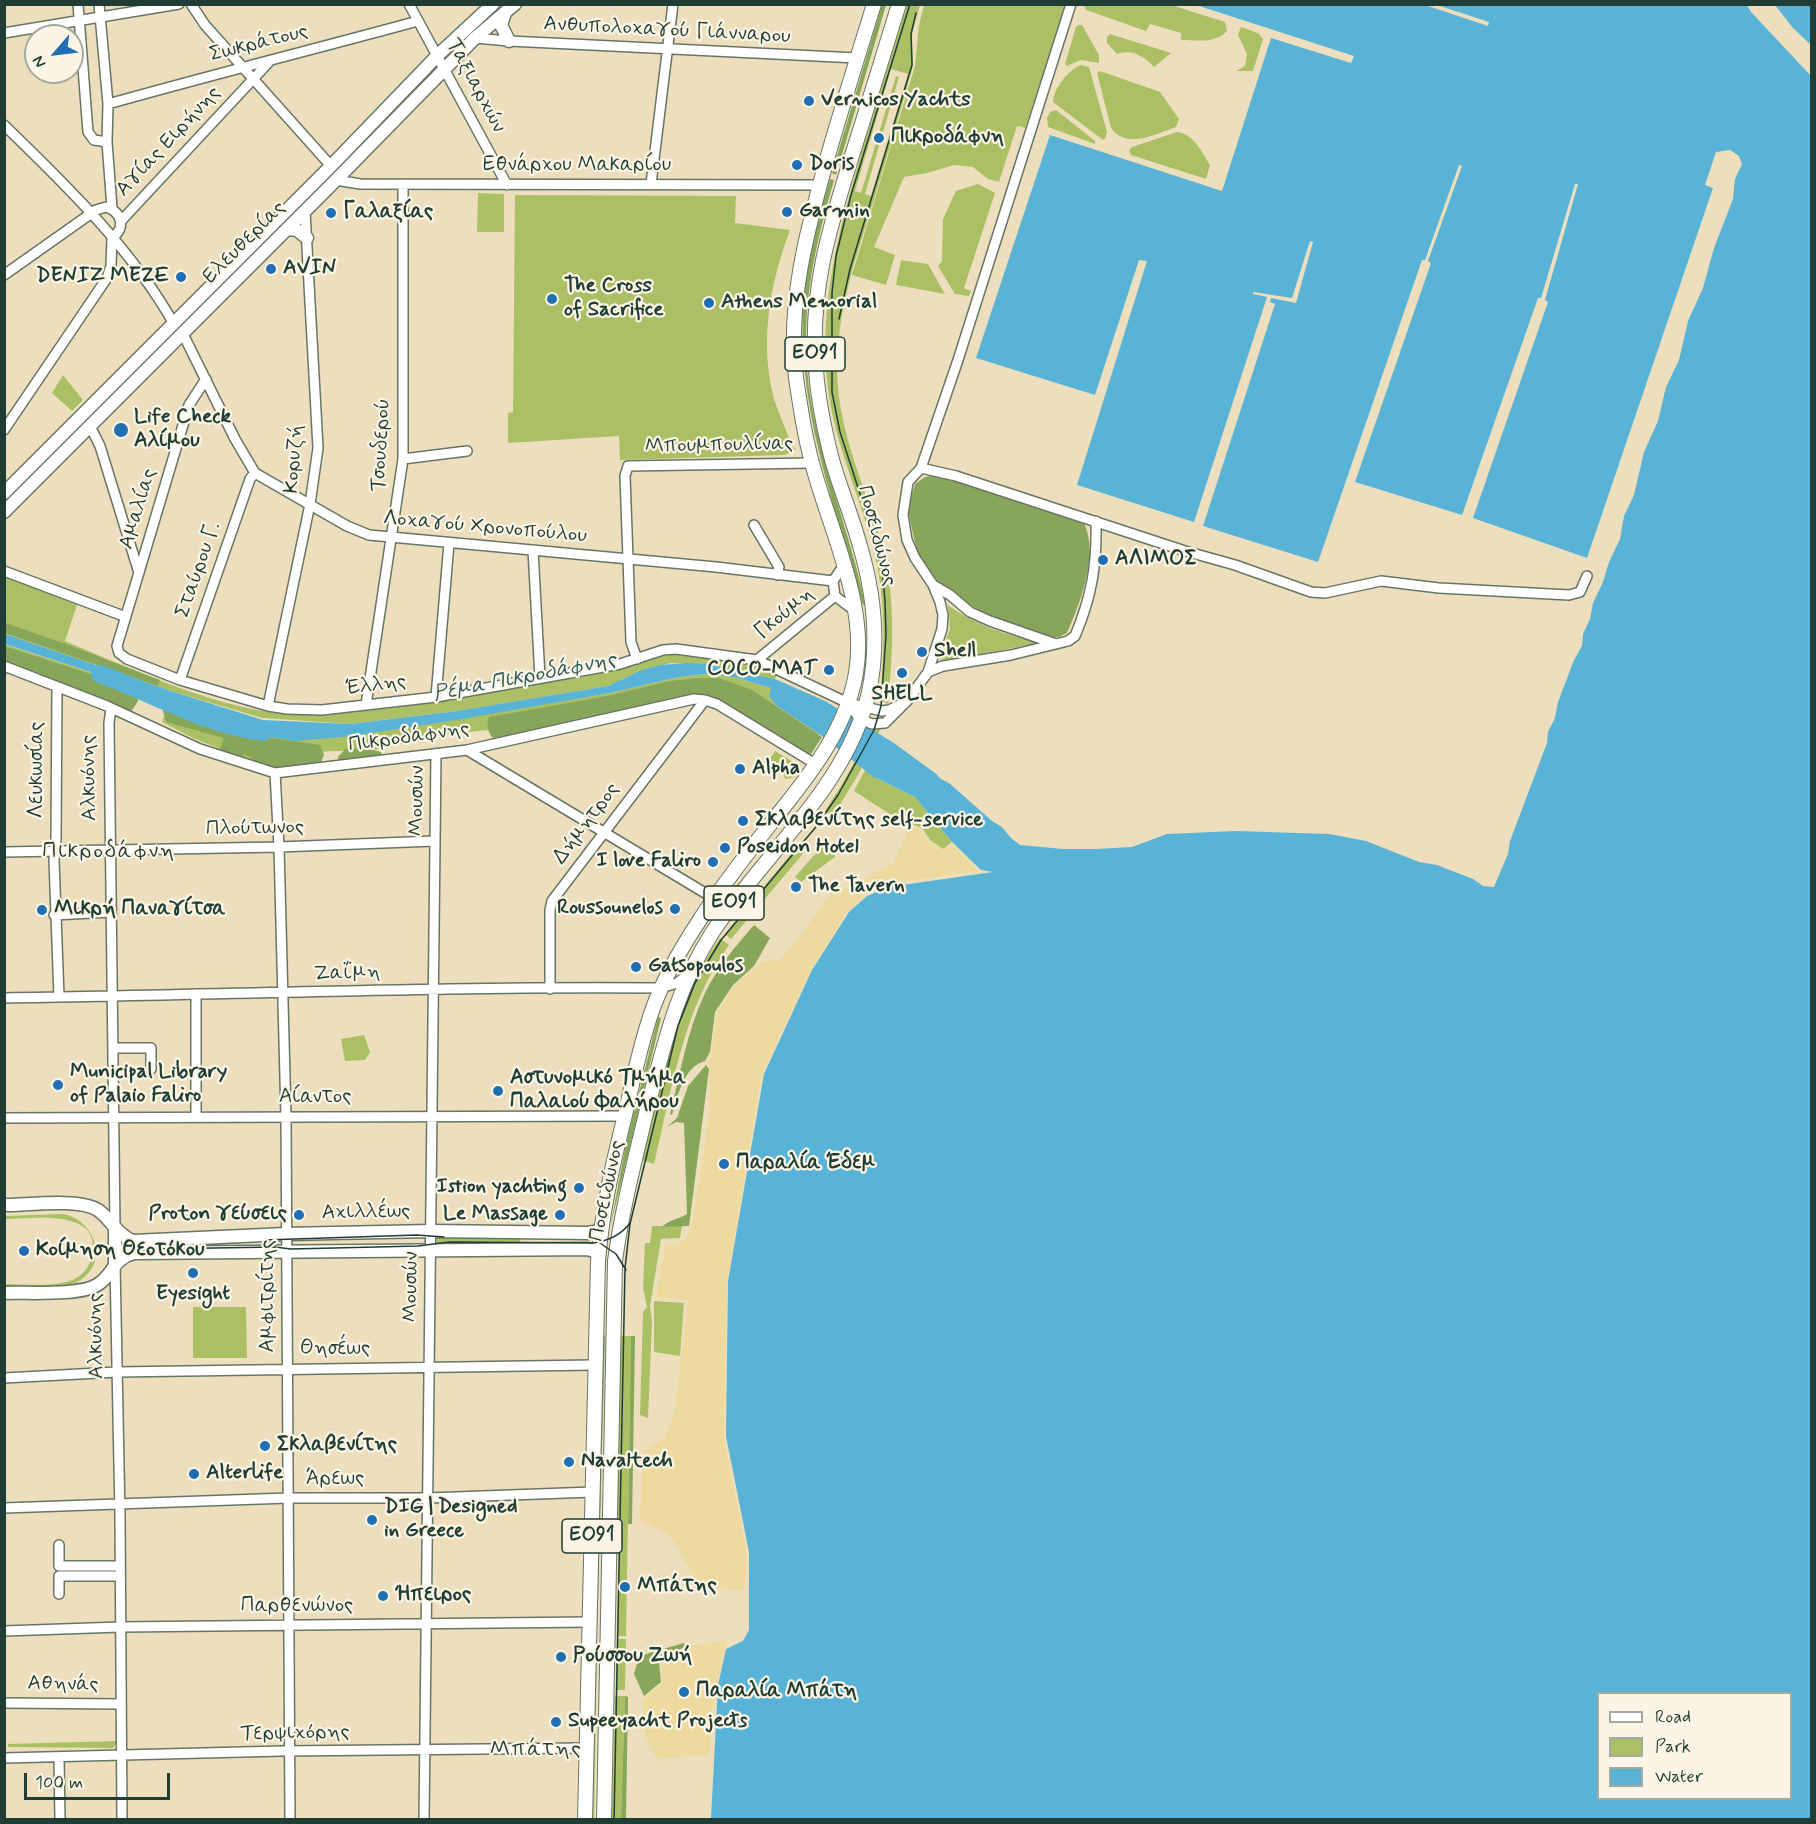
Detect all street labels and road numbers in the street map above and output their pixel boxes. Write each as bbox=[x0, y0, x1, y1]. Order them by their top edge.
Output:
street label: Ανθυπολοχαγού Γιάνναρου bbox=[543, 12, 791, 50]
street label: Σωκράτους bbox=[207, 20, 311, 68]
street label: Ταξιαρχών bbox=[440, 35, 510, 137]
street label: Αγίας Ειρήνης bbox=[111, 81, 227, 203]
street label: Εθνάρχου Μακαρίου bbox=[483, 153, 671, 179]
street label: Ελευθερίας bbox=[198, 196, 292, 290]
road number: ΕΟ91 bbox=[785, 337, 845, 371]
street label: Τσουδερού bbox=[367, 398, 397, 492]
street label: Κορυζή bbox=[280, 424, 310, 494]
street label: Μπουμπουλίνας bbox=[644, 432, 794, 460]
street label: Αμαλίας bbox=[115, 466, 163, 552]
street label: Ποσειδώνος bbox=[850, 483, 902, 589]
street label: Λοχαγού Χρονοπούλου bbox=[382, 507, 588, 549]
street label: Σταύρου Γ. bbox=[171, 519, 227, 621]
street label: Γκούμη bbox=[750, 582, 820, 646]
street label: Έλλης bbox=[344, 670, 408, 702]
street label: Πικροδάφνης bbox=[347, 717, 471, 759]
street label: Λευκωσίας bbox=[25, 722, 51, 818]
street label: Αλκυόνης bbox=[77, 735, 103, 821]
street label: Μουσών bbox=[405, 765, 431, 837]
street label: Δήμητρος bbox=[548, 778, 626, 870]
street label: Πλούτωνος bbox=[206, 816, 304, 842]
road number: ΕΟ91 bbox=[704, 886, 764, 920]
street label: Ζαΐμη bbox=[313, 960, 381, 988]
street label: Αίαντος bbox=[279, 1085, 351, 1111]
street label: Ποσειδώνος bbox=[585, 1138, 631, 1244]
street label: Αχιλλέως bbox=[321, 1200, 411, 1226]
street label: Αμφιτρίτης bbox=[256, 1240, 282, 1352]
street label: Μουσών bbox=[399, 1251, 425, 1323]
street label: Αλκυόνης bbox=[84, 1293, 110, 1379]
street label: Θησέως bbox=[300, 1337, 370, 1363]
street label: Άρεως bbox=[306, 1467, 364, 1493]
road number: ΕΟ91 bbox=[562, 1519, 622, 1553]
street label: Παρθενώνος bbox=[241, 1594, 353, 1620]
street label: Αθηνάς bbox=[27, 1672, 99, 1698]
street label: Τερψιχόρης bbox=[240, 1720, 350, 1748]

